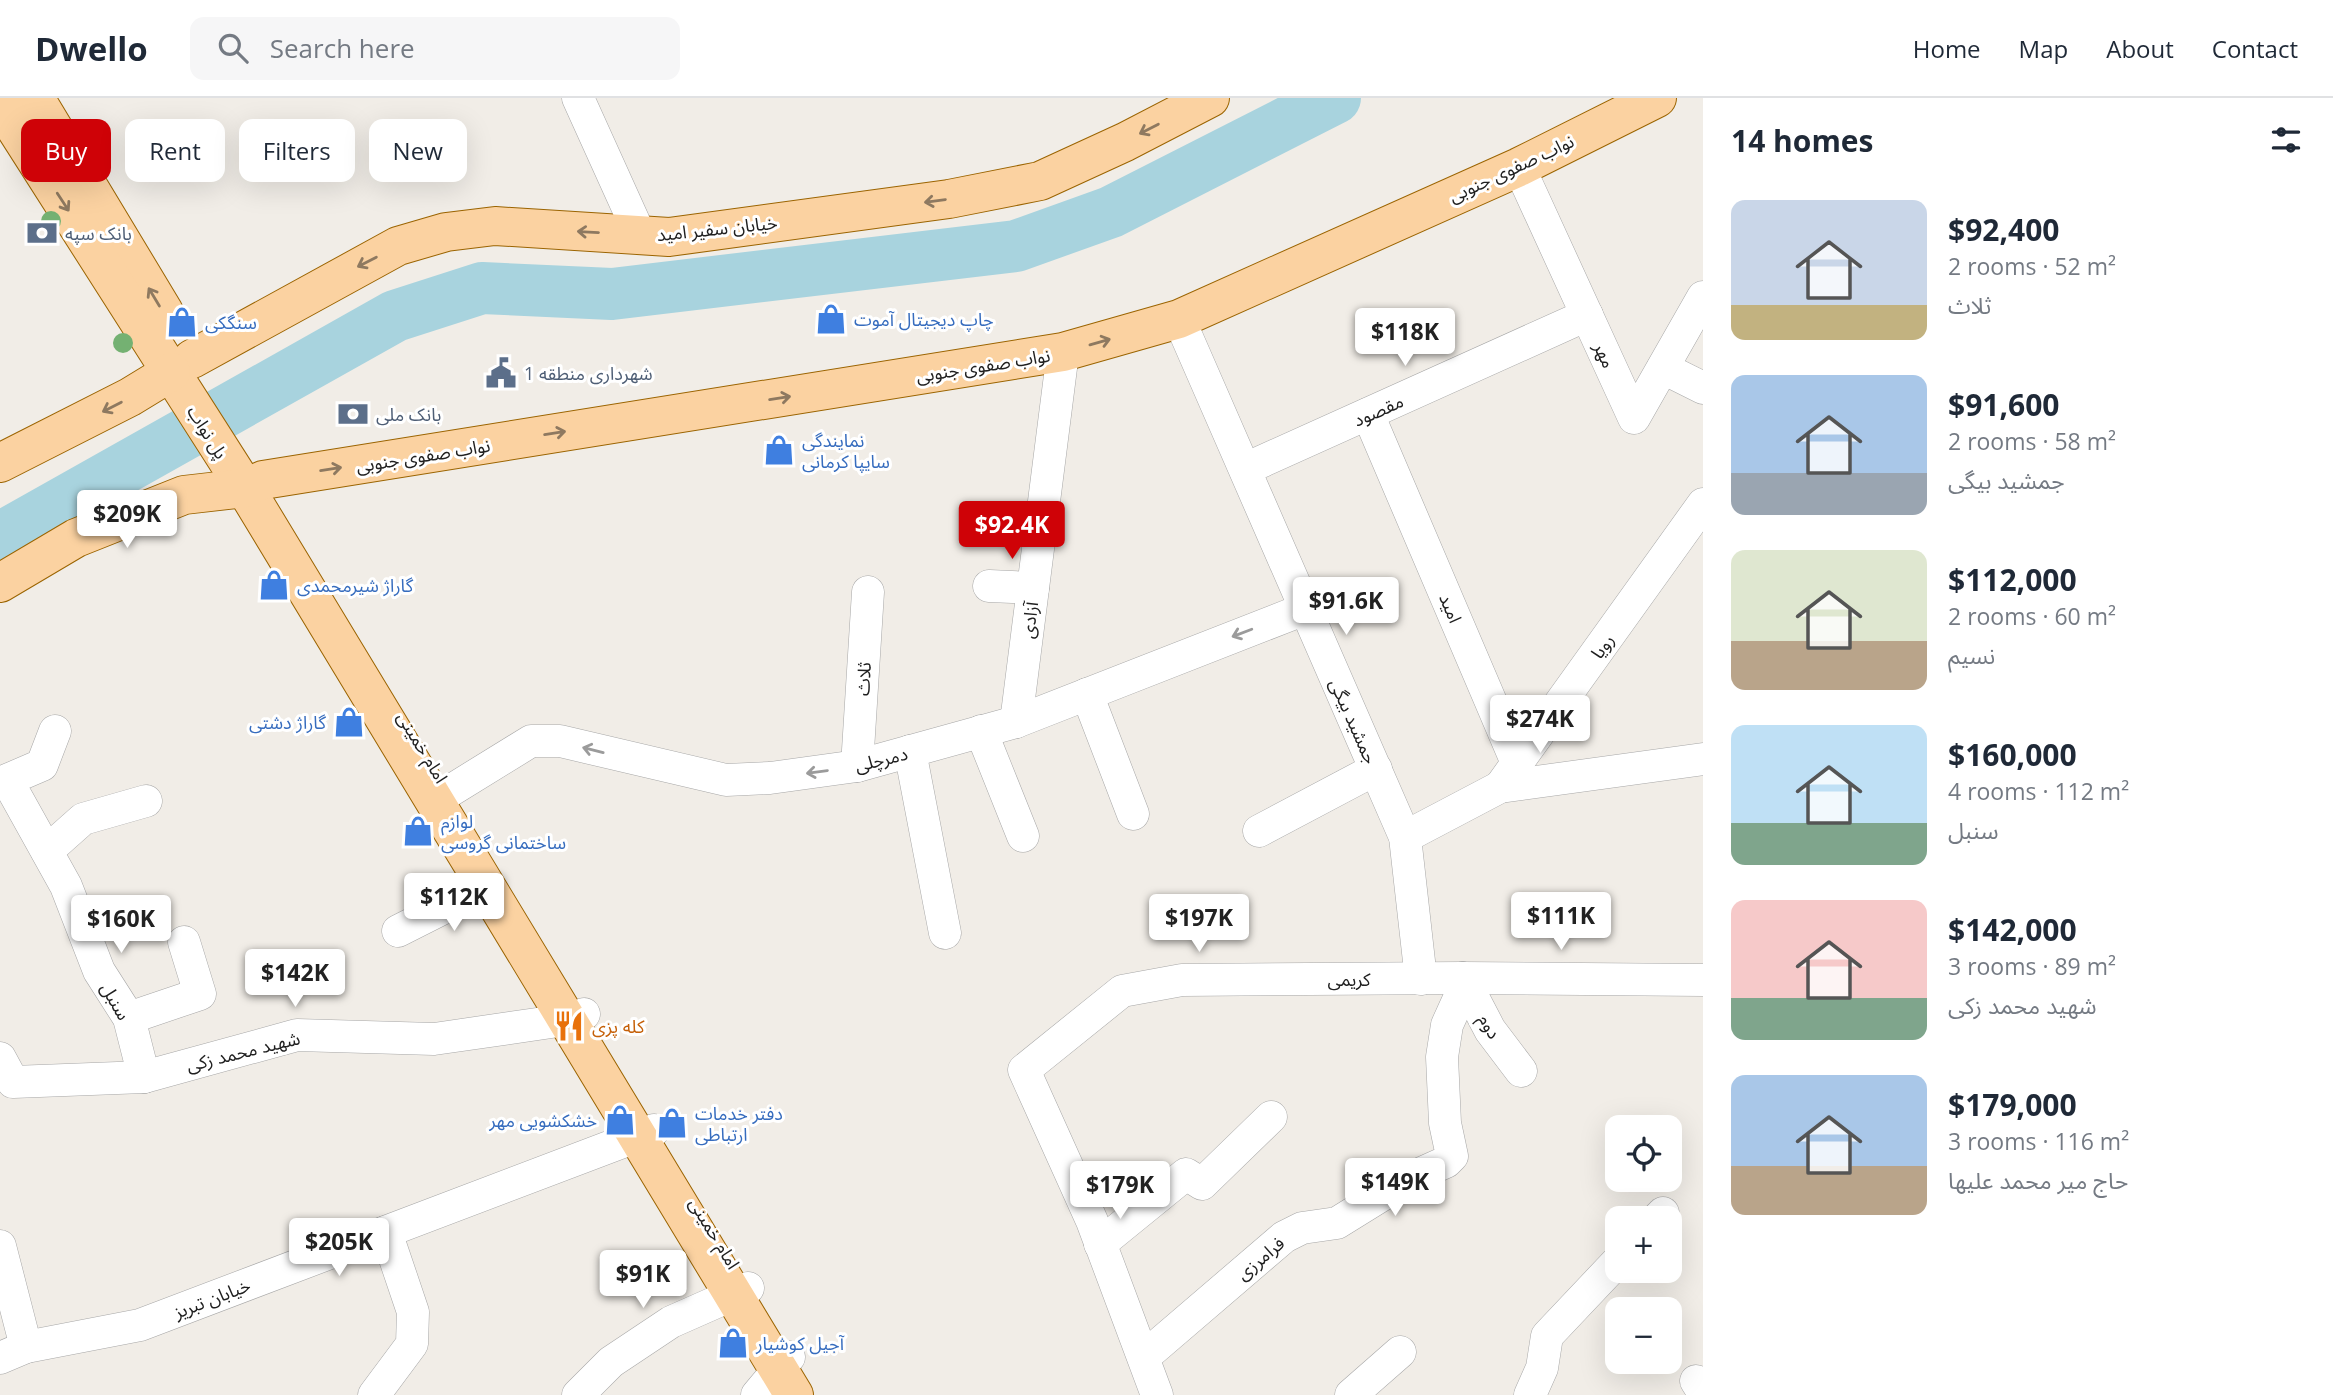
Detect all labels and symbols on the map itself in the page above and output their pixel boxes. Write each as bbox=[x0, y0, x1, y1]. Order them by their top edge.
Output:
one-way arrow bbox=[1139, 123, 1160, 137]
street label: نواب صفوی جنوبی bbox=[1444, 128, 1578, 208]
one-way arrow bbox=[56, 192, 70, 212]
one-way arrow bbox=[925, 195, 947, 208]
street label: خیابان سفیر امید bbox=[655, 210, 779, 246]
bank icon: بانک سپه bbox=[25, 216, 59, 250]
place label: بانک سپه bbox=[65, 221, 132, 245]
one-way arrow bbox=[577, 225, 600, 238]
one-way arrow bbox=[357, 256, 378, 270]
one-way arrow bbox=[147, 287, 161, 307]
shop icon: چاپ دیجیتال آموت bbox=[814, 302, 848, 336]
shop icon: سنگکی bbox=[165, 305, 199, 339]
place label: چاپ دیجیتال آموت bbox=[854, 307, 994, 332]
pin: $118K bbox=[1356, 308, 1454, 368]
place label: سنگکی bbox=[205, 310, 257, 334]
one-way arrow bbox=[1089, 334, 1111, 347]
street label: مهر bbox=[1588, 337, 1621, 372]
street label: نواب صفوی جنوبی bbox=[914, 343, 1052, 387]
public building icon: شهرداری منطقه 1 bbox=[484, 356, 518, 390]
place label: شهرداری منطقه 1 bbox=[524, 361, 653, 385]
street label: مقصود bbox=[1349, 388, 1407, 432]
one-way arrow bbox=[768, 391, 791, 404]
bank icon: بانک ملی bbox=[336, 397, 370, 431]
one-way arrow bbox=[103, 400, 123, 414]
street label: پل نواب bbox=[182, 401, 234, 463]
place label: بانک ملی bbox=[376, 402, 441, 426]
one-way arrow bbox=[543, 426, 566, 439]
place label: نمایندگی سایپا کرمانی bbox=[802, 428, 890, 473]
street label: نواب صفوی جنوبی bbox=[354, 433, 492, 477]
shop icon: نمایندگی سایپا کرمانی bbox=[762, 433, 796, 467]
one-way arrow bbox=[319, 462, 342, 475]
pin: $209K bbox=[78, 490, 176, 550]
pin: $92.4K bbox=[955, 502, 1069, 561]
shop icon: گاراژ شیرمحمدی bbox=[257, 568, 291, 602]
place label: گاراژ شیرمحمدی bbox=[297, 573, 414, 597]
pin: $91.6K bbox=[1289, 578, 1403, 637]
street label: امید bbox=[1434, 589, 1468, 627]
street label: آزادی bbox=[1015, 599, 1043, 640]
one-way arrow bbox=[1231, 628, 1253, 641]
street label: رویا bbox=[1585, 629, 1619, 663]
street label: ثلاث bbox=[850, 661, 876, 697]
street label: جمشید بیگی bbox=[1324, 674, 1384, 768]
pin: $274K bbox=[1491, 696, 1589, 755]
shop icon: گاراژ دشتی bbox=[332, 705, 366, 739]
street label: امام خمینی bbox=[390, 707, 454, 789]
place label: گاراژ دشتی bbox=[249, 710, 327, 734]
street label: دمرچلی bbox=[852, 741, 910, 777]
one-way arrow bbox=[583, 742, 605, 755]
one-way arrow bbox=[806, 765, 829, 778]
place label: لوازم ساختمانی گروسی bbox=[441, 809, 566, 854]
shop icon: لوازم ساختمانی گروسی bbox=[401, 814, 435, 848]
pin: $112K bbox=[405, 874, 503, 933]
pin: $111K bbox=[1512, 892, 1610, 952]
pin: $197K bbox=[1150, 894, 1248, 954]
pin: $160K bbox=[72, 896, 170, 955]
pin: $142K bbox=[246, 950, 344, 1009]
street label: کریمی bbox=[1327, 967, 1371, 991]
street label: سنبل bbox=[96, 978, 136, 1024]
restaurant icon: کله پزی bbox=[552, 1009, 586, 1043]
street label: دوم bbox=[1471, 1009, 1507, 1045]
place label: کله پزی bbox=[592, 1014, 645, 1038]
street label: شهید محمد زکی bbox=[184, 1025, 302, 1077]
place label: دفتر خدمات ارتباطی bbox=[695, 1101, 783, 1146]
shop icon: خشکشویی مهر bbox=[603, 1103, 637, 1137]
shop icon: دفتر خدمات ارتباطی bbox=[655, 1106, 689, 1140]
place label: خشکشویی مهر bbox=[488, 1108, 597, 1132]
pin: $149K bbox=[1346, 1158, 1444, 1218]
pin: $179K bbox=[1071, 1162, 1169, 1221]
street label: امام خمینی bbox=[682, 1193, 746, 1275]
pin: $205K bbox=[290, 1218, 388, 1278]
street label: فرامرزی bbox=[1231, 1231, 1289, 1285]
pin: $91K bbox=[602, 1250, 684, 1310]
street label: خیابان تبریز bbox=[169, 1272, 254, 1324]
shop icon: آجیل کوشیار bbox=[716, 1326, 750, 1360]
place label: آجیل کوشیار bbox=[755, 1331, 845, 1355]

